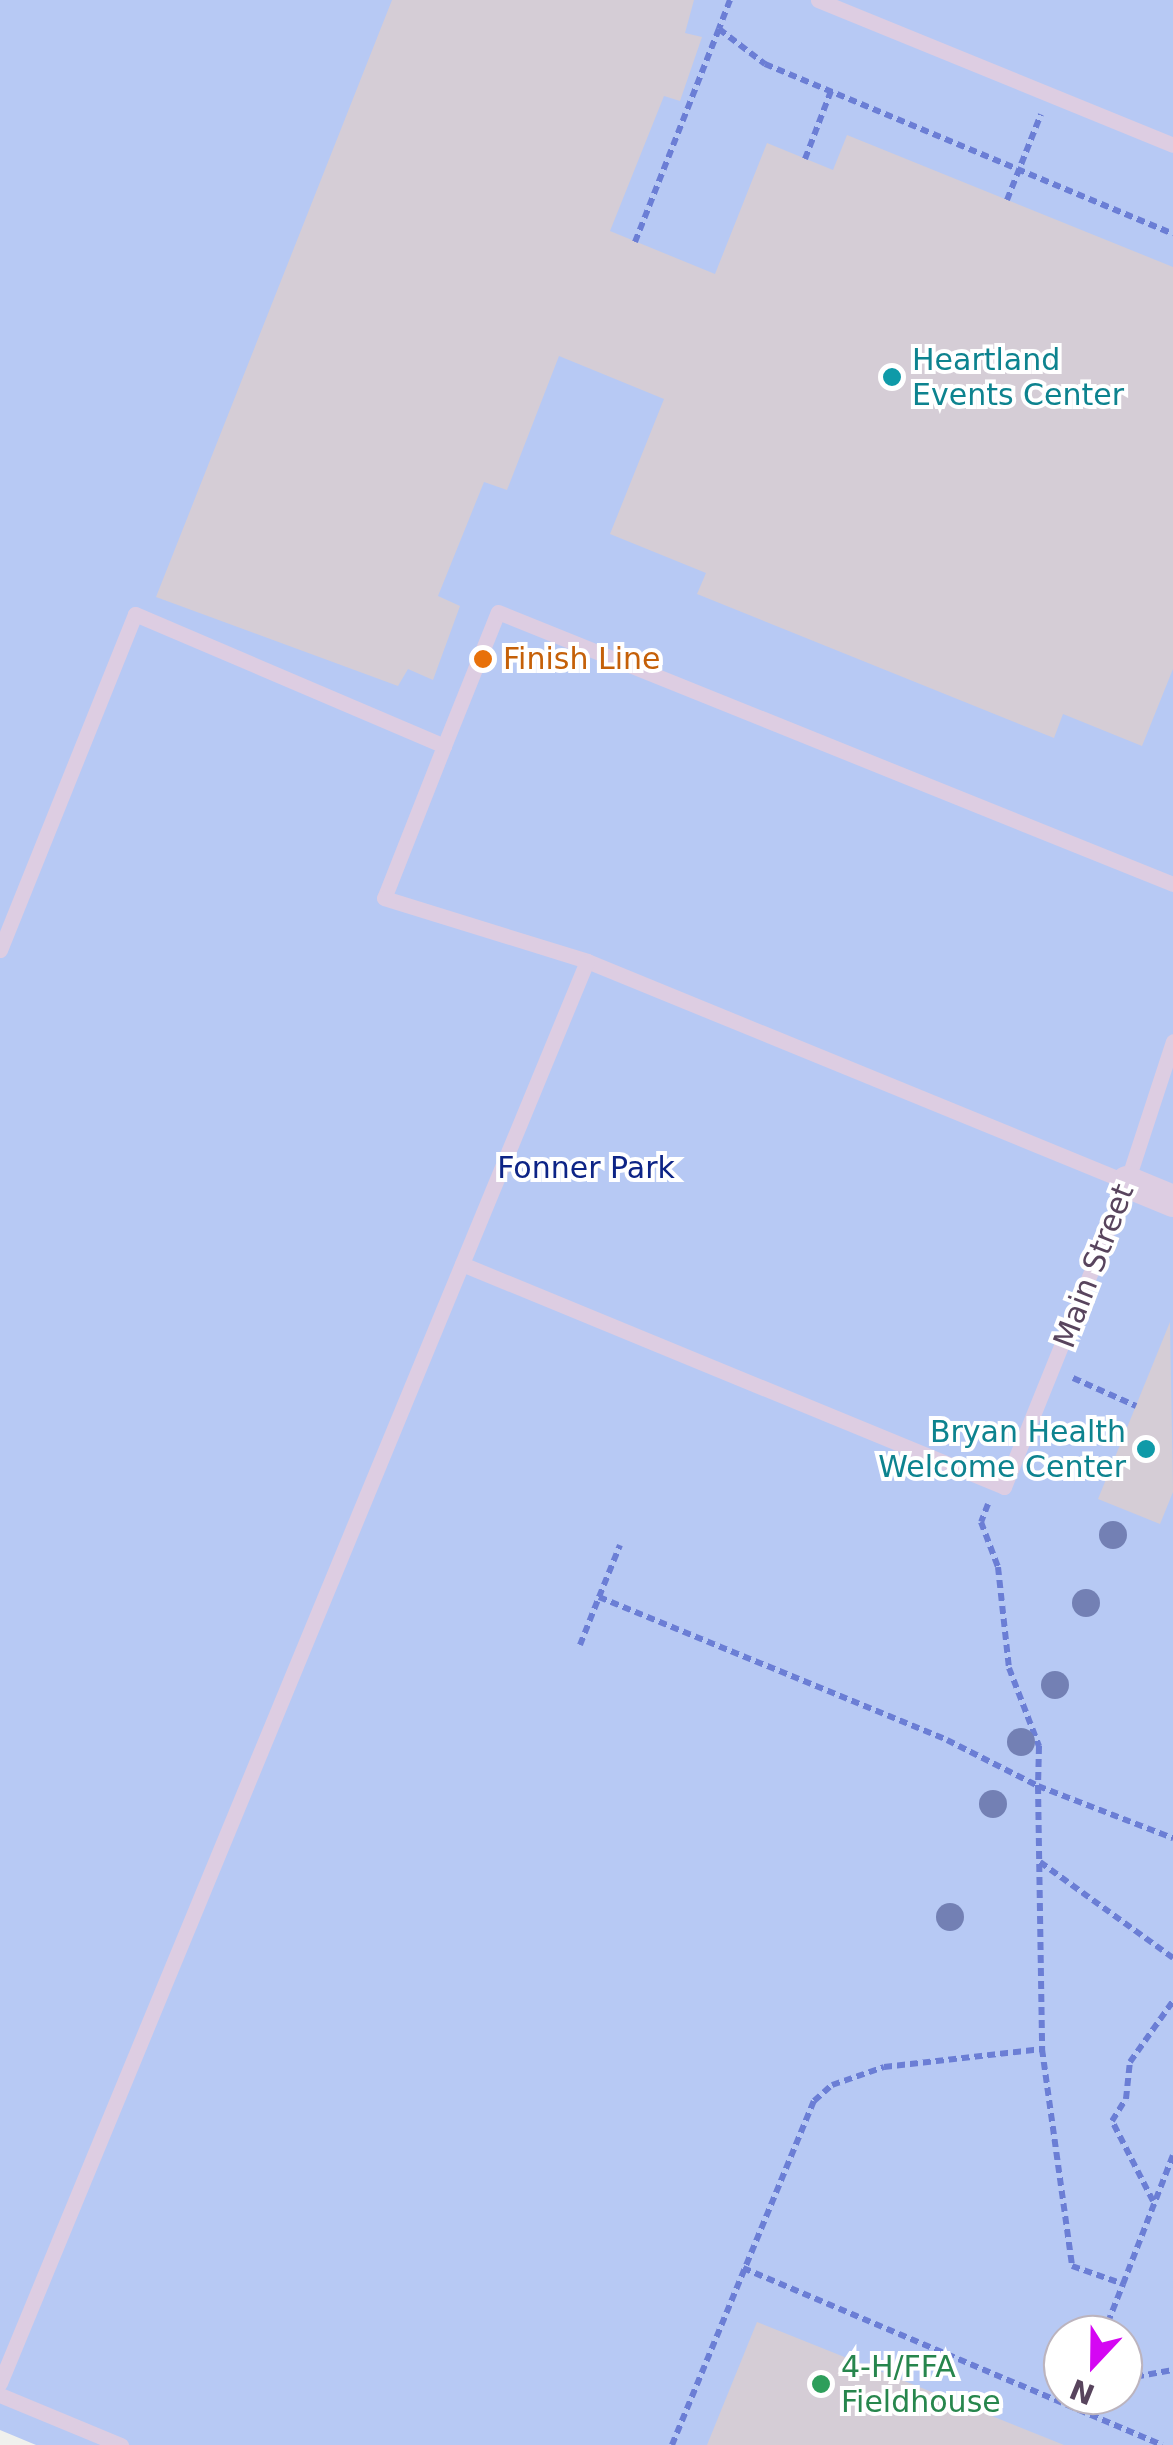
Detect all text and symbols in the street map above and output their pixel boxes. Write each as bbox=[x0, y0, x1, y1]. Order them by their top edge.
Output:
place label: Heartland Events Center bbox=[912, 342, 1124, 412]
marker: Heartland Events Center bbox=[881, 366, 903, 388]
place label: Finish Line bbox=[503, 641, 660, 677]
marker: Finish Line bbox=[472, 648, 494, 670]
park label: Fonner Park bbox=[497, 1150, 675, 1186]
street label: Main Street bbox=[1046, 1179, 1142, 1353]
place label: Bryan Health Welcome Center bbox=[878, 1414, 1126, 1484]
marker: Bryan Health Welcome Center bbox=[1135, 1438, 1157, 1460]
north arrow bbox=[1043, 2315, 1143, 2415]
place label: 4-H/FFA Fieldhouse bbox=[841, 2349, 1001, 2420]
text: N bbox=[1065, 2372, 1099, 2411]
marker: 4-H/FFA Fieldhouse bbox=[810, 2373, 832, 2395]

